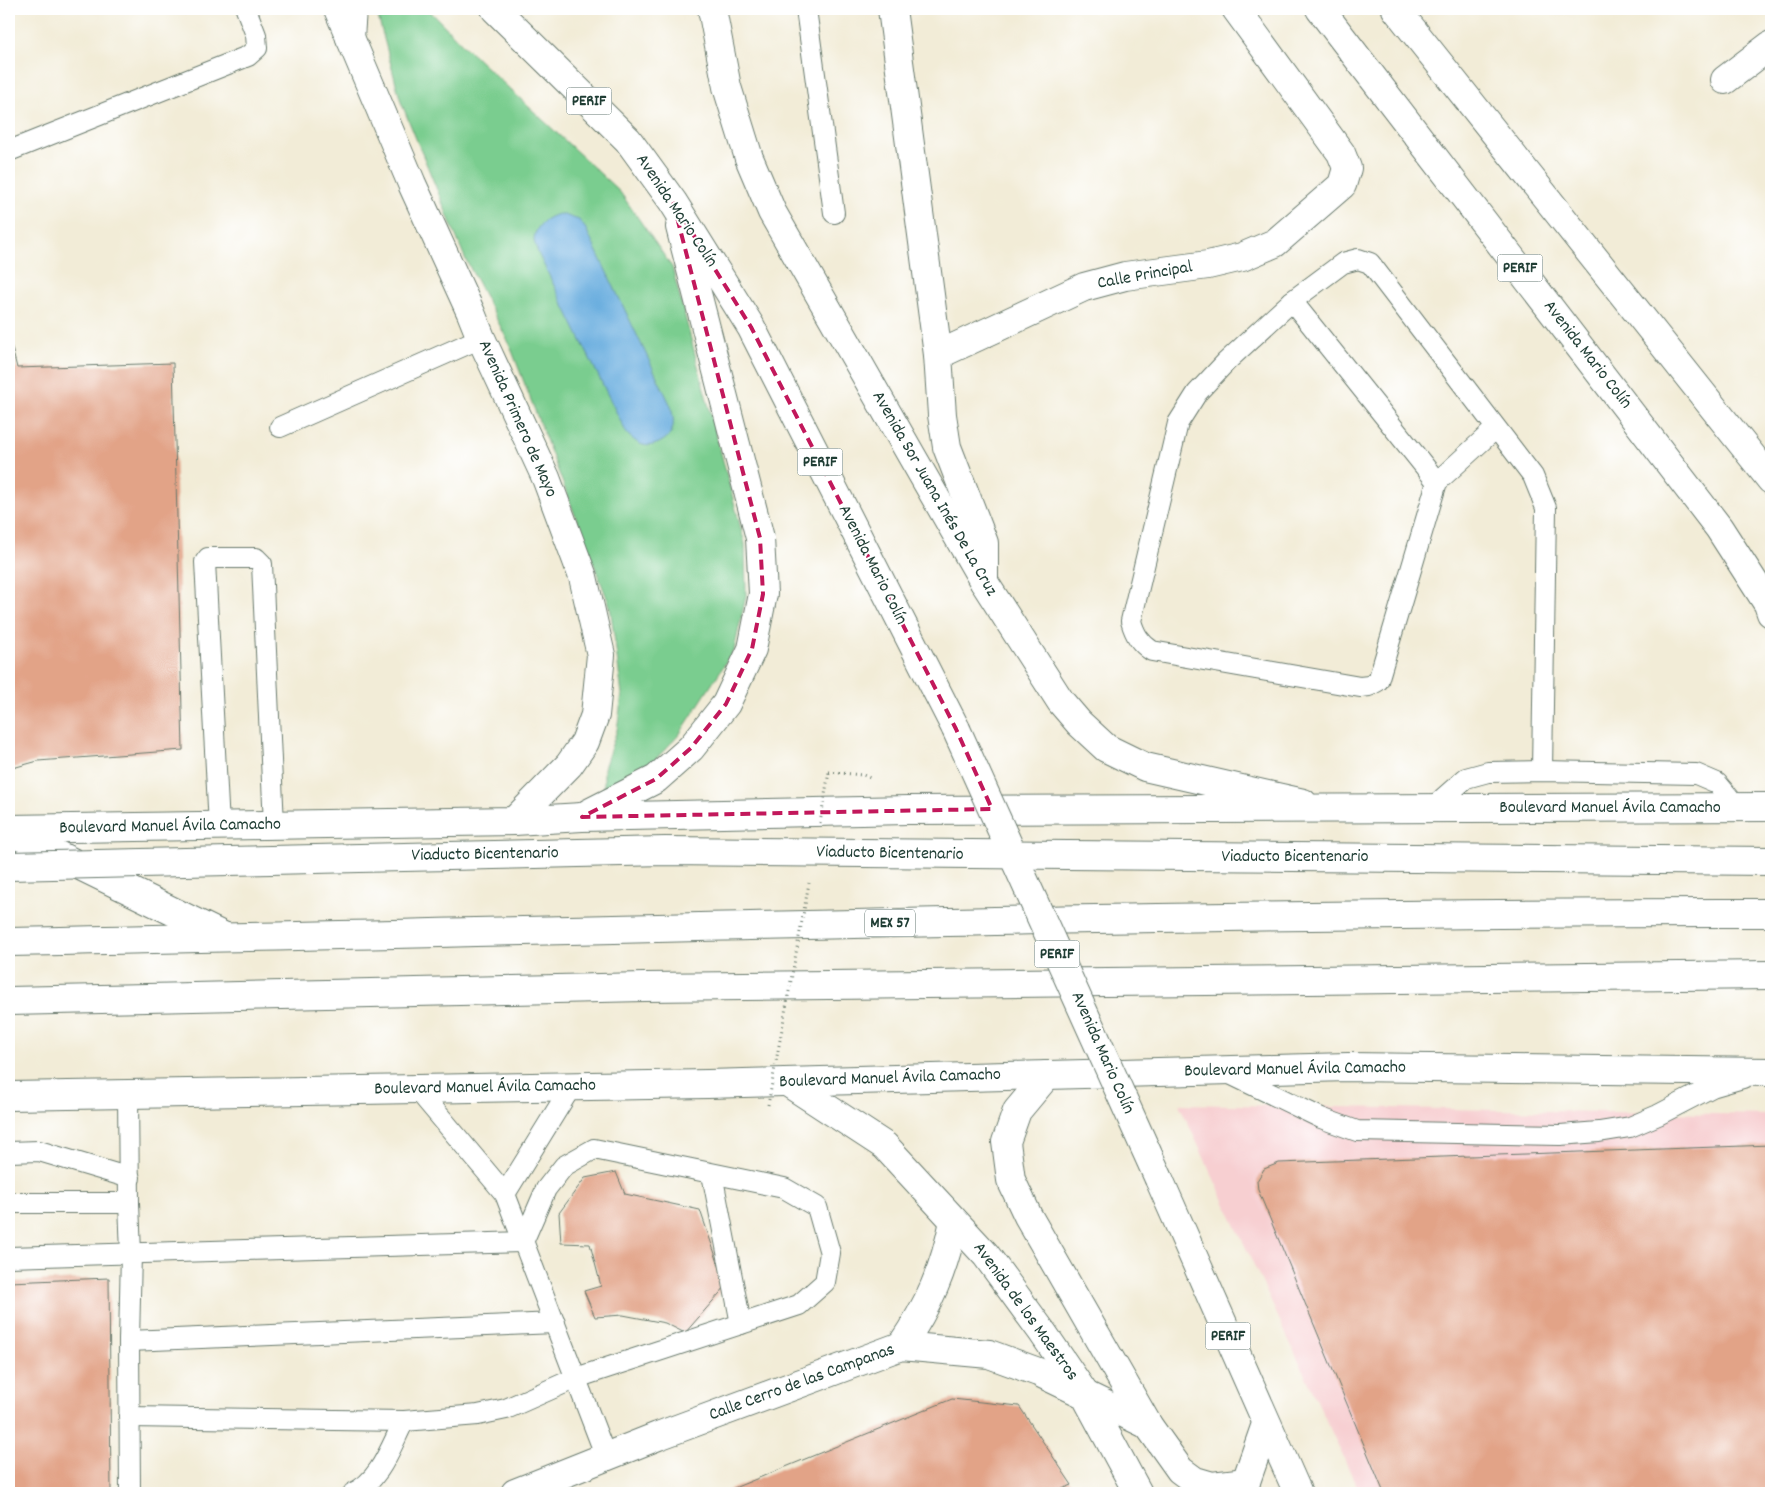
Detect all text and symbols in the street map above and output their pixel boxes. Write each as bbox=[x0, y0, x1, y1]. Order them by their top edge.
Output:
road number: PERIF bbox=[566, 88, 612, 114]
street label: Avenida Mario Colín bbox=[629, 149, 723, 273]
road number: PERIF bbox=[1498, 254, 1542, 282]
street label: Calle Principal bbox=[1096, 255, 1195, 297]
street label: Avenida Mario Colín bbox=[1537, 295, 1637, 415]
street label: Avenida Primero de Mayo bbox=[471, 336, 563, 502]
street label: Avenida Sor Juana Inés De La Cruz bbox=[865, 387, 1003, 601]
road number: PERIF bbox=[798, 448, 842, 476]
street label: Avenida Mario Colín bbox=[831, 501, 913, 629]
street label: Boulevard Manuel Ávila Camacho bbox=[1499, 796, 1721, 821]
street label: Boulevard Manuel Ávila Camacho bbox=[59, 813, 281, 841]
street label: Viaducto Bicentenario bbox=[816, 840, 964, 868]
street label: Viaducto Bicentenario bbox=[411, 841, 559, 869]
street label: Viaducto Bicentenario bbox=[1221, 845, 1369, 870]
road number: MEX 57 bbox=[865, 910, 915, 936]
road number: PERIF bbox=[1034, 941, 1080, 968]
street label: Avenida Mario Colín bbox=[1064, 988, 1140, 1118]
street label: Boulevard Manuel Ávila Camacho bbox=[1184, 1056, 1406, 1084]
street label: Boulevard Manuel Ávila Camacho bbox=[779, 1063, 1001, 1095]
street label: Boulevard Manuel Ávila Camacho bbox=[374, 1074, 596, 1102]
street label: Avenida de los Maestros bbox=[966, 1238, 1084, 1386]
road number: PERIF bbox=[1206, 1322, 1250, 1350]
street label: Calle Cerro de las Campanas bbox=[706, 1338, 898, 1428]

